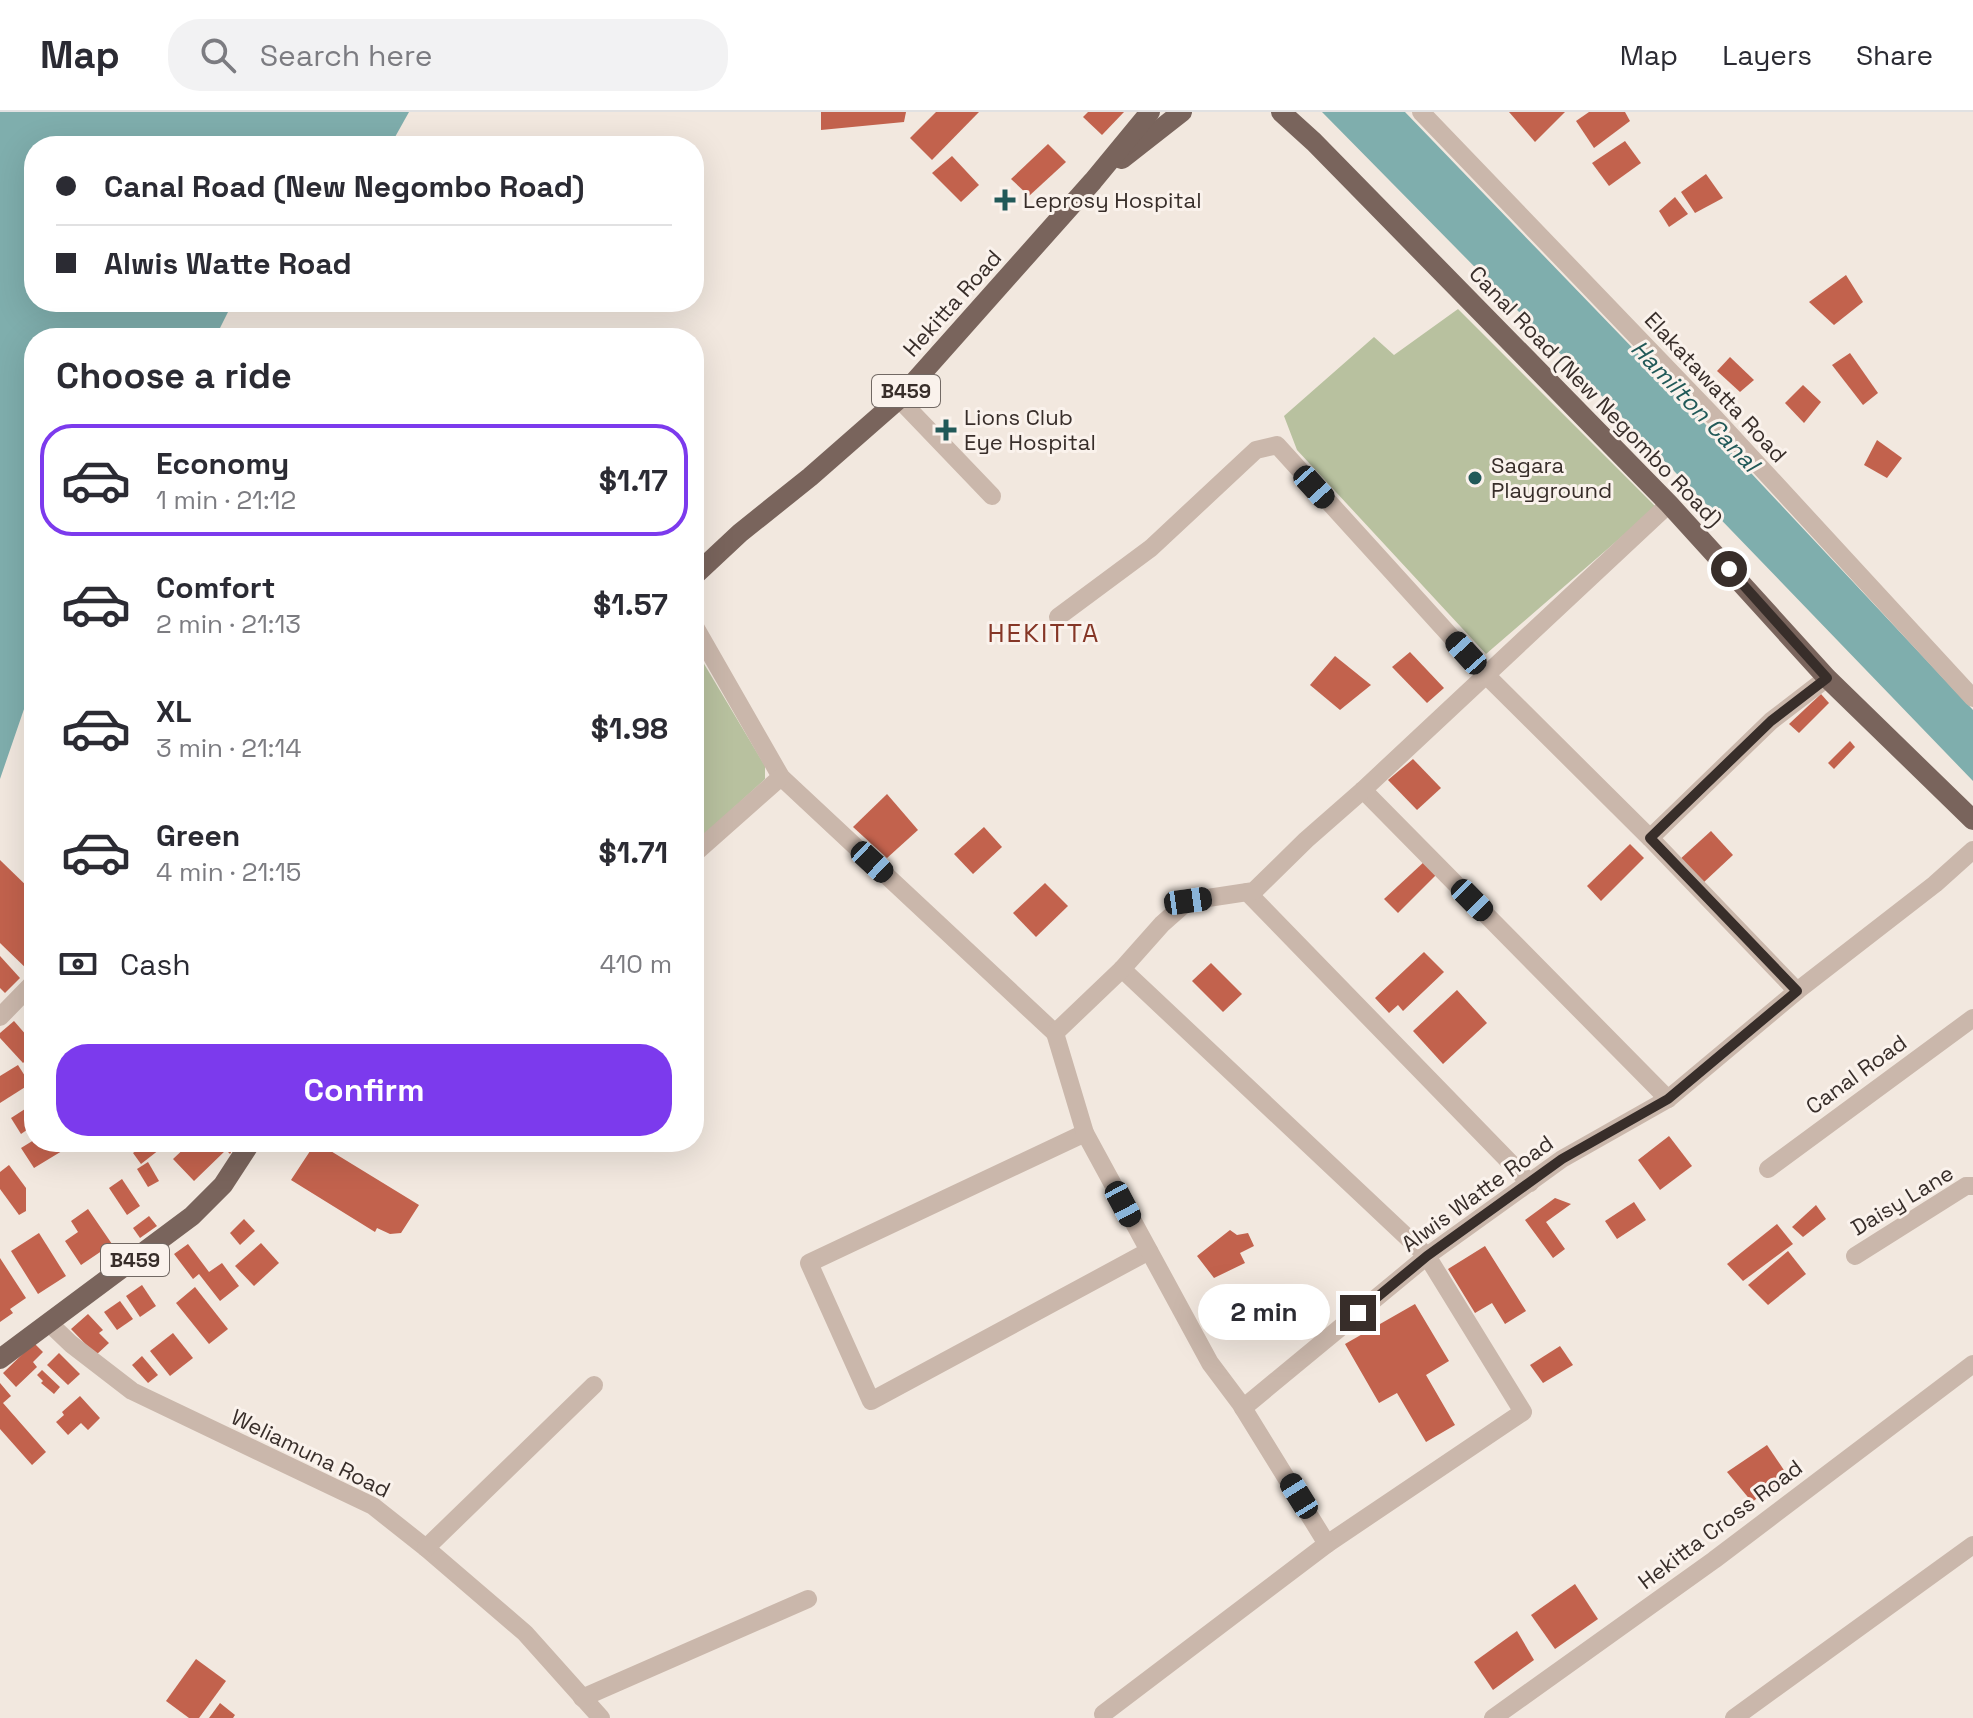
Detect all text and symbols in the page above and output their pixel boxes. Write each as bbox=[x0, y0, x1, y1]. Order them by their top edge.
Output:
search box bbox=[168, 19, 728, 91]
text: Map bbox=[40, 31, 120, 79]
icon: search bbox=[196, 33, 240, 77]
text: Search here bbox=[260, 36, 433, 75]
text: Map bbox=[1620, 37, 1678, 73]
text: Layers bbox=[1722, 37, 1812, 73]
text: Share bbox=[1856, 37, 1933, 73]
text: Canal Road (New Negombo Road) bbox=[104, 167, 584, 206]
place label: Leprosy Hospital bbox=[1023, 186, 1202, 214]
marker: Leprosy Hospital bbox=[994, 189, 1016, 211]
text: Alwis Watte Road bbox=[104, 244, 352, 283]
street label: Hekitta Road bbox=[897, 244, 1007, 362]
street label: Canal Road (New Negombo Road) bbox=[1463, 259, 1729, 533]
street label: Elakatawatta Road bbox=[1639, 306, 1793, 468]
water label: Hamilton Canal bbox=[1625, 333, 1768, 480]
text: Choose a ride bbox=[56, 353, 292, 399]
road number: B459 bbox=[872, 375, 940, 407]
place label: Lions Club Eye Hospital bbox=[964, 403, 1096, 456]
marker: Lions Club Eye Hospital bbox=[935, 419, 957, 441]
icon: car bbox=[60, 444, 132, 516]
text: Economy bbox=[156, 444, 289, 483]
place label: Sagara Playground bbox=[1491, 451, 1612, 504]
text: $1.17 bbox=[599, 461, 668, 500]
car bbox=[1289, 461, 1339, 513]
marker: Sagara Playground bbox=[1466, 469, 1484, 487]
text: 1 min · 21:12 bbox=[156, 483, 296, 517]
route start bbox=[1711, 551, 1747, 587]
icon: car bbox=[60, 568, 132, 640]
text: Comfort bbox=[156, 568, 275, 607]
text: $1.57 bbox=[593, 585, 668, 624]
text: 2 min · 21:13 bbox=[156, 607, 301, 641]
district label: HEKITTA bbox=[988, 616, 1100, 650]
car bbox=[1441, 627, 1491, 679]
icon: car bbox=[60, 692, 132, 764]
text: XL bbox=[156, 692, 192, 731]
text: $1.98 bbox=[591, 709, 668, 748]
text: 3 min · 21:14 bbox=[156, 731, 302, 765]
icon: car bbox=[60, 816, 132, 888]
text: Green bbox=[156, 816, 240, 855]
text: $1.71 bbox=[598, 833, 668, 872]
car bbox=[846, 837, 898, 887]
text: 4 min · 21:15 bbox=[156, 855, 301, 889]
car bbox=[1447, 875, 1497, 925]
car bbox=[1163, 886, 1213, 916]
icon: cash bbox=[56, 942, 100, 986]
text: Cash bbox=[120, 945, 191, 984]
text: 410 m bbox=[600, 947, 672, 981]
street label: Canal Road bbox=[1800, 1028, 1912, 1120]
button: Confirm bbox=[56, 1044, 672, 1136]
street label: Alwis Watte Road bbox=[1396, 1129, 1558, 1257]
street label: Daisy Lane bbox=[1846, 1159, 1958, 1241]
car bbox=[1101, 1177, 1145, 1231]
road number: B459 bbox=[101, 1244, 169, 1276]
callout: 2 min bbox=[1198, 1285, 1330, 1341]
text: 2 min bbox=[1230, 1295, 1298, 1329]
route end bbox=[1340, 1295, 1376, 1331]
street label: Weliamuna Road bbox=[227, 1402, 395, 1504]
street label: Hekitta Cross Road bbox=[1632, 1453, 1808, 1595]
car bbox=[1276, 1469, 1322, 1523]

